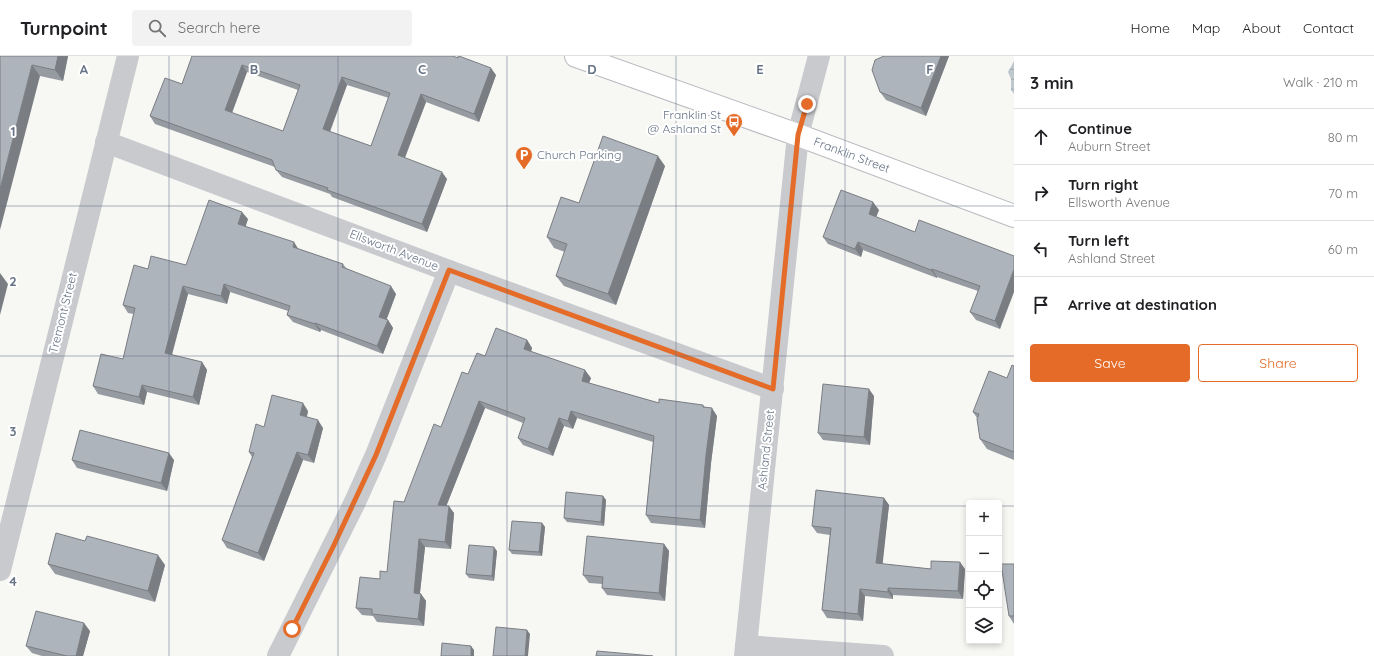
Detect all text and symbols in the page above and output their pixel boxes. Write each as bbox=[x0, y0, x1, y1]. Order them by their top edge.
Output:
search box bbox=[132, 10, 412, 46]
text: Turnpoint bbox=[20, 16, 108, 40]
icon: search bbox=[146, 17, 168, 39]
text: Search here bbox=[178, 18, 261, 37]
text: Home bbox=[1131, 19, 1170, 37]
text: Map bbox=[1192, 19, 1220, 37]
text: About bbox=[1242, 19, 1281, 37]
text: Contact bbox=[1303, 19, 1354, 37]
text: A bbox=[80, 61, 89, 77]
text: B bbox=[250, 61, 258, 77]
text: C bbox=[418, 61, 426, 77]
text: D bbox=[587, 61, 597, 77]
text: E bbox=[756, 61, 764, 77]
text: F bbox=[926, 61, 934, 77]
text: 3 min bbox=[1030, 72, 1074, 93]
text: Walk · 210 m bbox=[1283, 74, 1358, 90]
route end bbox=[798, 95, 816, 113]
place label: Franklin St @ Ashland St bbox=[648, 107, 721, 136]
bus stop icon: Franklin St @ Ashland St bbox=[724, 112, 744, 137]
text: Continue bbox=[1068, 119, 1132, 138]
text: 1 bbox=[10, 123, 16, 139]
icon: ahead bbox=[1030, 126, 1052, 148]
text: 80 m bbox=[1328, 129, 1358, 145]
street label: Franklin Street bbox=[812, 134, 892, 176]
text: Auburn Street bbox=[1068, 138, 1151, 154]
parking icon: Church Parking bbox=[514, 145, 534, 170]
place label: Church Parking bbox=[537, 147, 622, 162]
text: Turn right bbox=[1068, 175, 1139, 194]
icon: right bbox=[1030, 182, 1052, 204]
text: 70 m bbox=[1328, 185, 1358, 201]
text: Ellsworth Avenue bbox=[1068, 194, 1170, 210]
street label: Ellsworth Avenue bbox=[348, 226, 441, 273]
text: Turn left bbox=[1068, 231, 1130, 250]
icon: left bbox=[1030, 238, 1052, 260]
text: 60 m bbox=[1328, 241, 1358, 257]
text: Ashland Street bbox=[1068, 250, 1155, 266]
street label: Tremont Street bbox=[45, 271, 80, 355]
text: 2 bbox=[9, 273, 17, 289]
icon: arrive bbox=[1030, 294, 1052, 316]
text: Arrive at destination bbox=[1068, 295, 1217, 314]
button: Save bbox=[1030, 344, 1190, 382]
button: Share bbox=[1198, 344, 1358, 382]
street label: Ashland Street bbox=[754, 409, 777, 491]
text: 3 bbox=[10, 423, 17, 439]
map controls bbox=[966, 500, 1002, 644]
button: + bbox=[966, 500, 1002, 536]
button: − bbox=[966, 536, 1002, 572]
button: locate bbox=[966, 572, 1002, 608]
text: 4 bbox=[9, 573, 17, 589]
button: layers bbox=[966, 608, 1002, 644]
route start bbox=[283, 620, 301, 638]

